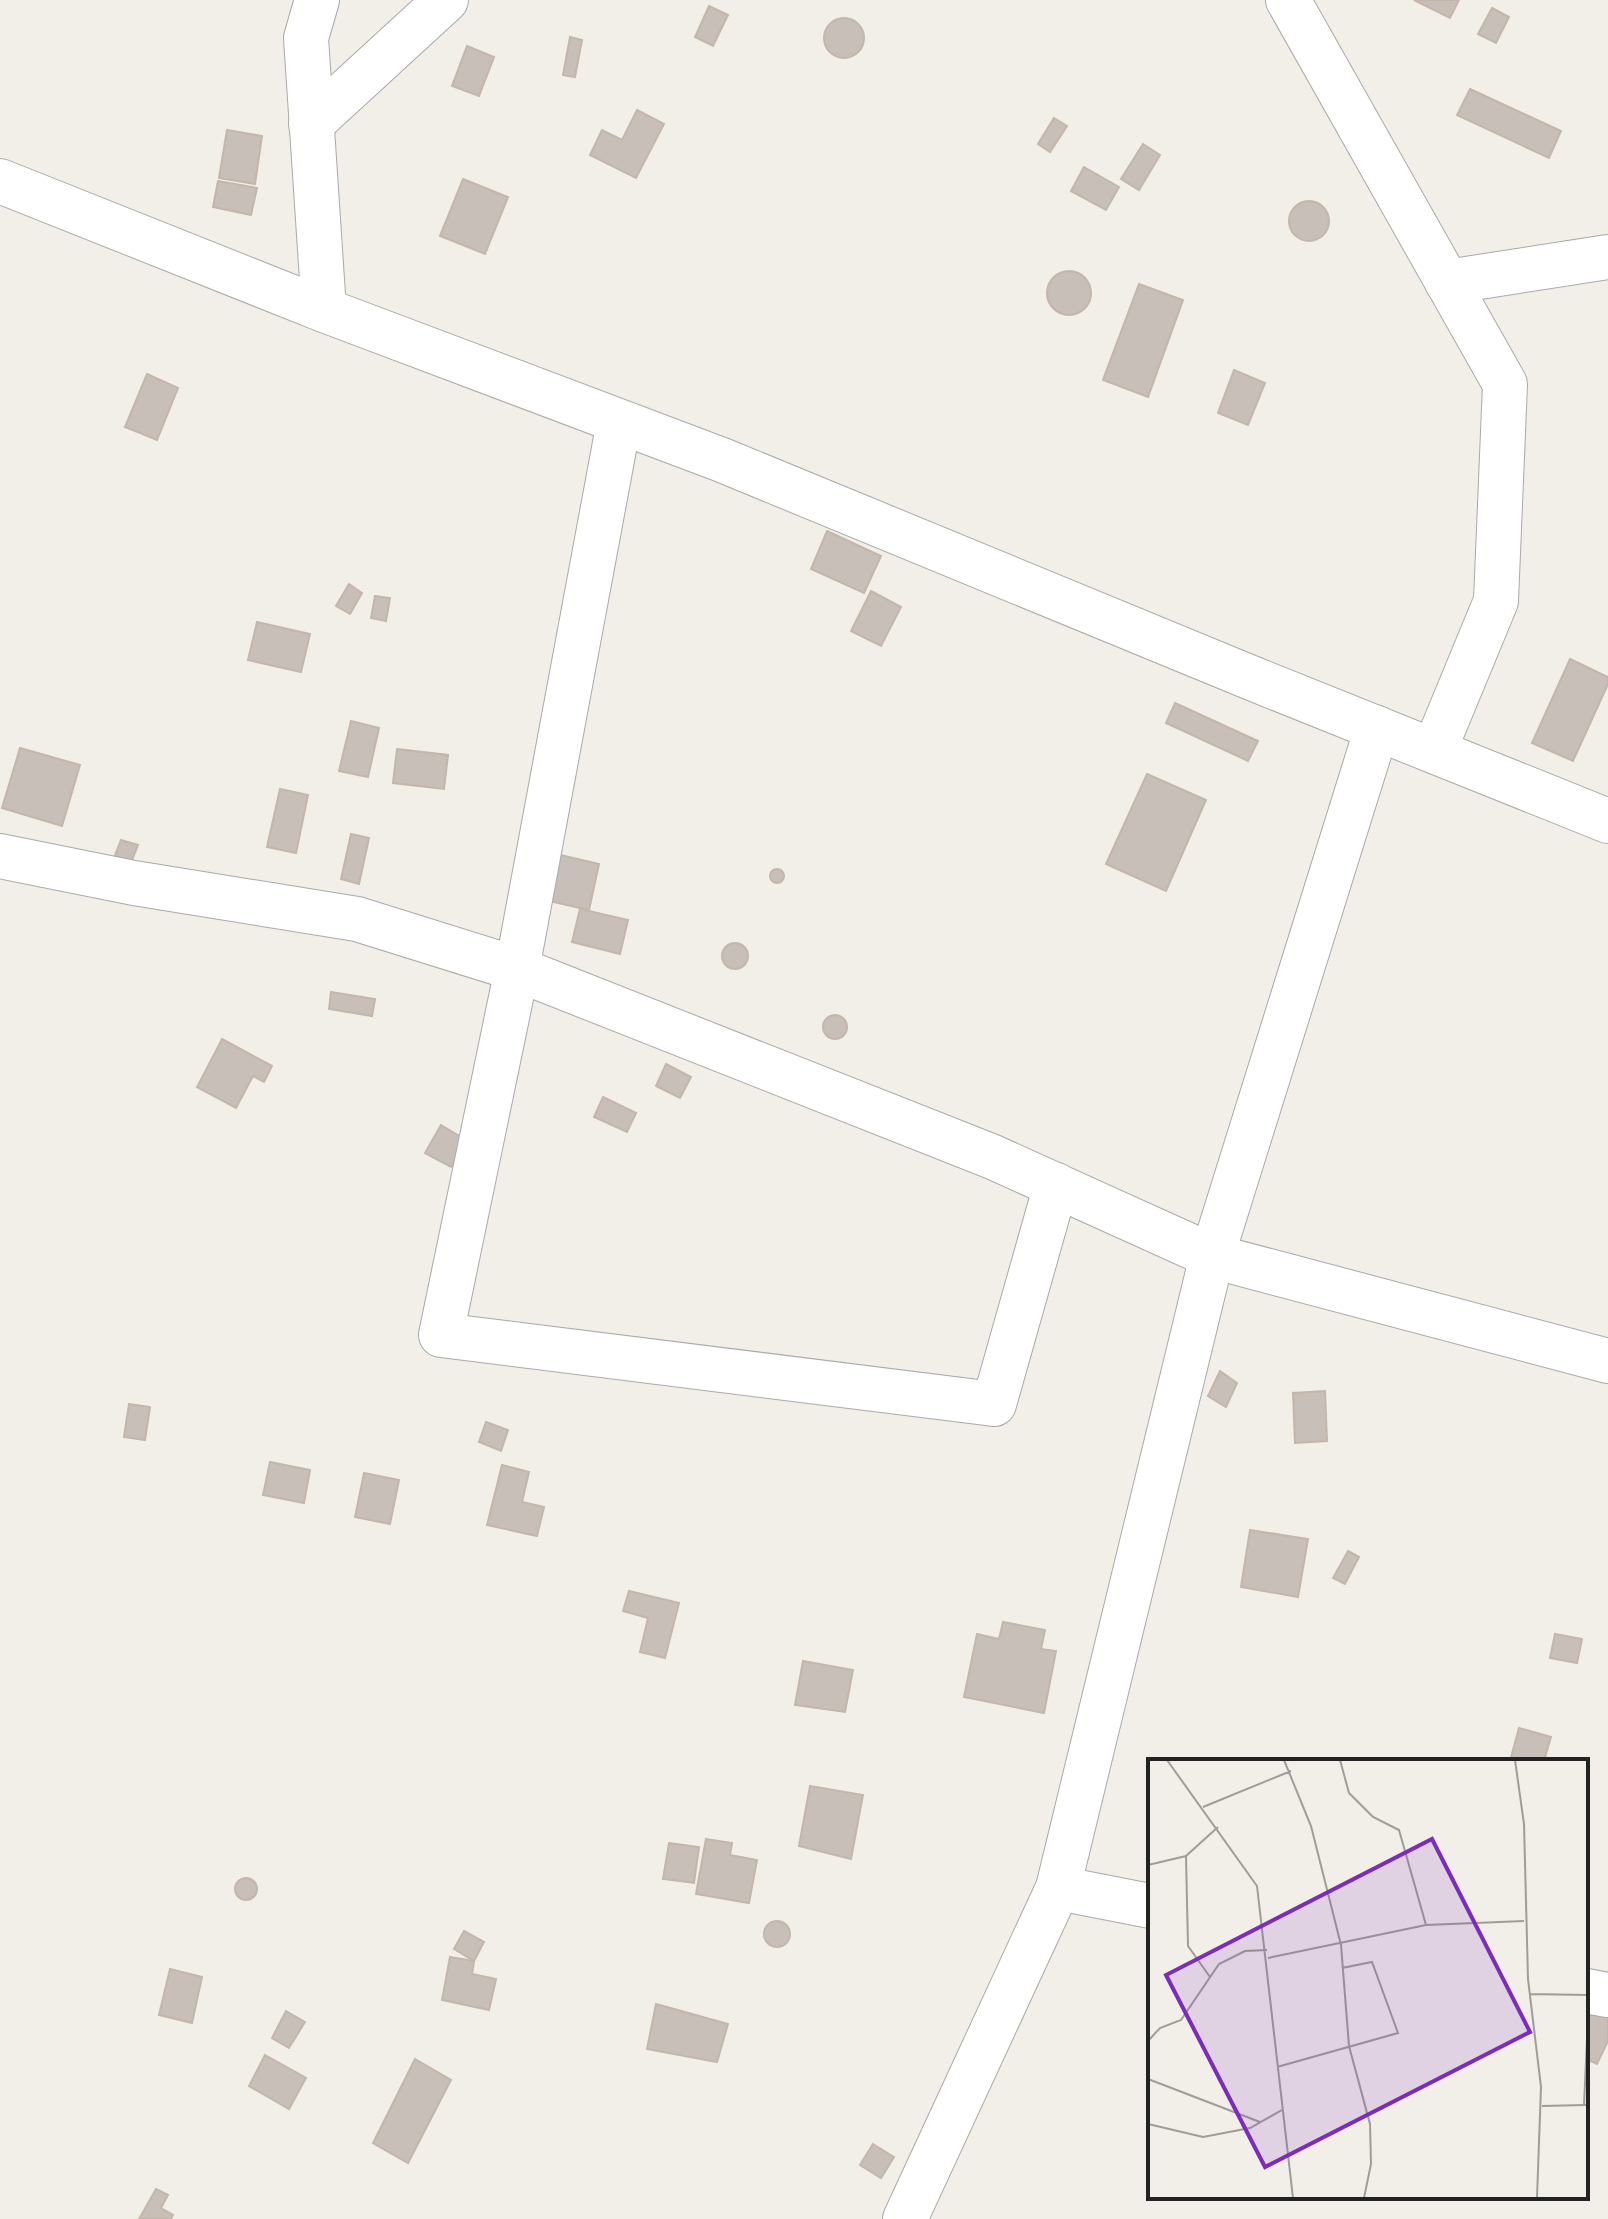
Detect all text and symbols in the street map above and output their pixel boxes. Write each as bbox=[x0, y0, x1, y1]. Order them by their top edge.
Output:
inset map bbox=[1148, 1759, 1588, 2199]

